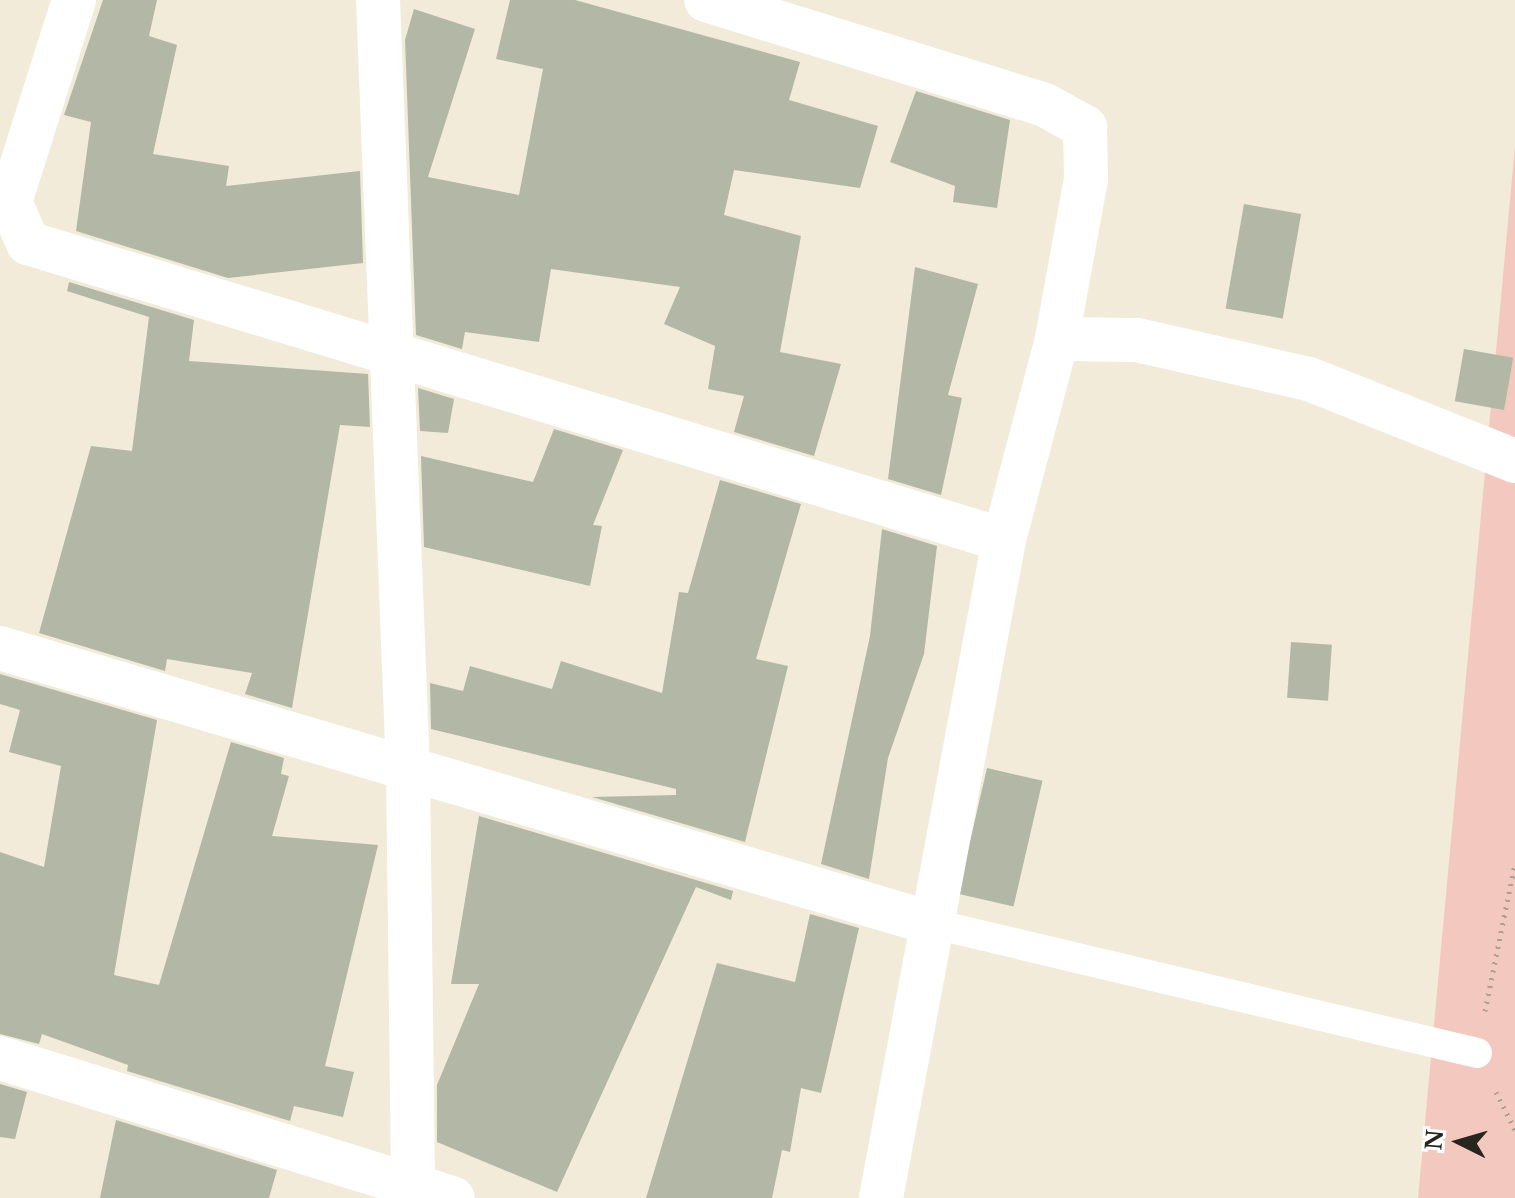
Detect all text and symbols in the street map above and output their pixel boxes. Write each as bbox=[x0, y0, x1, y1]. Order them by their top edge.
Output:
north arrow bbox=[1419, 1102, 1499, 1182]
text: N bbox=[1420, 1128, 1449, 1151]

